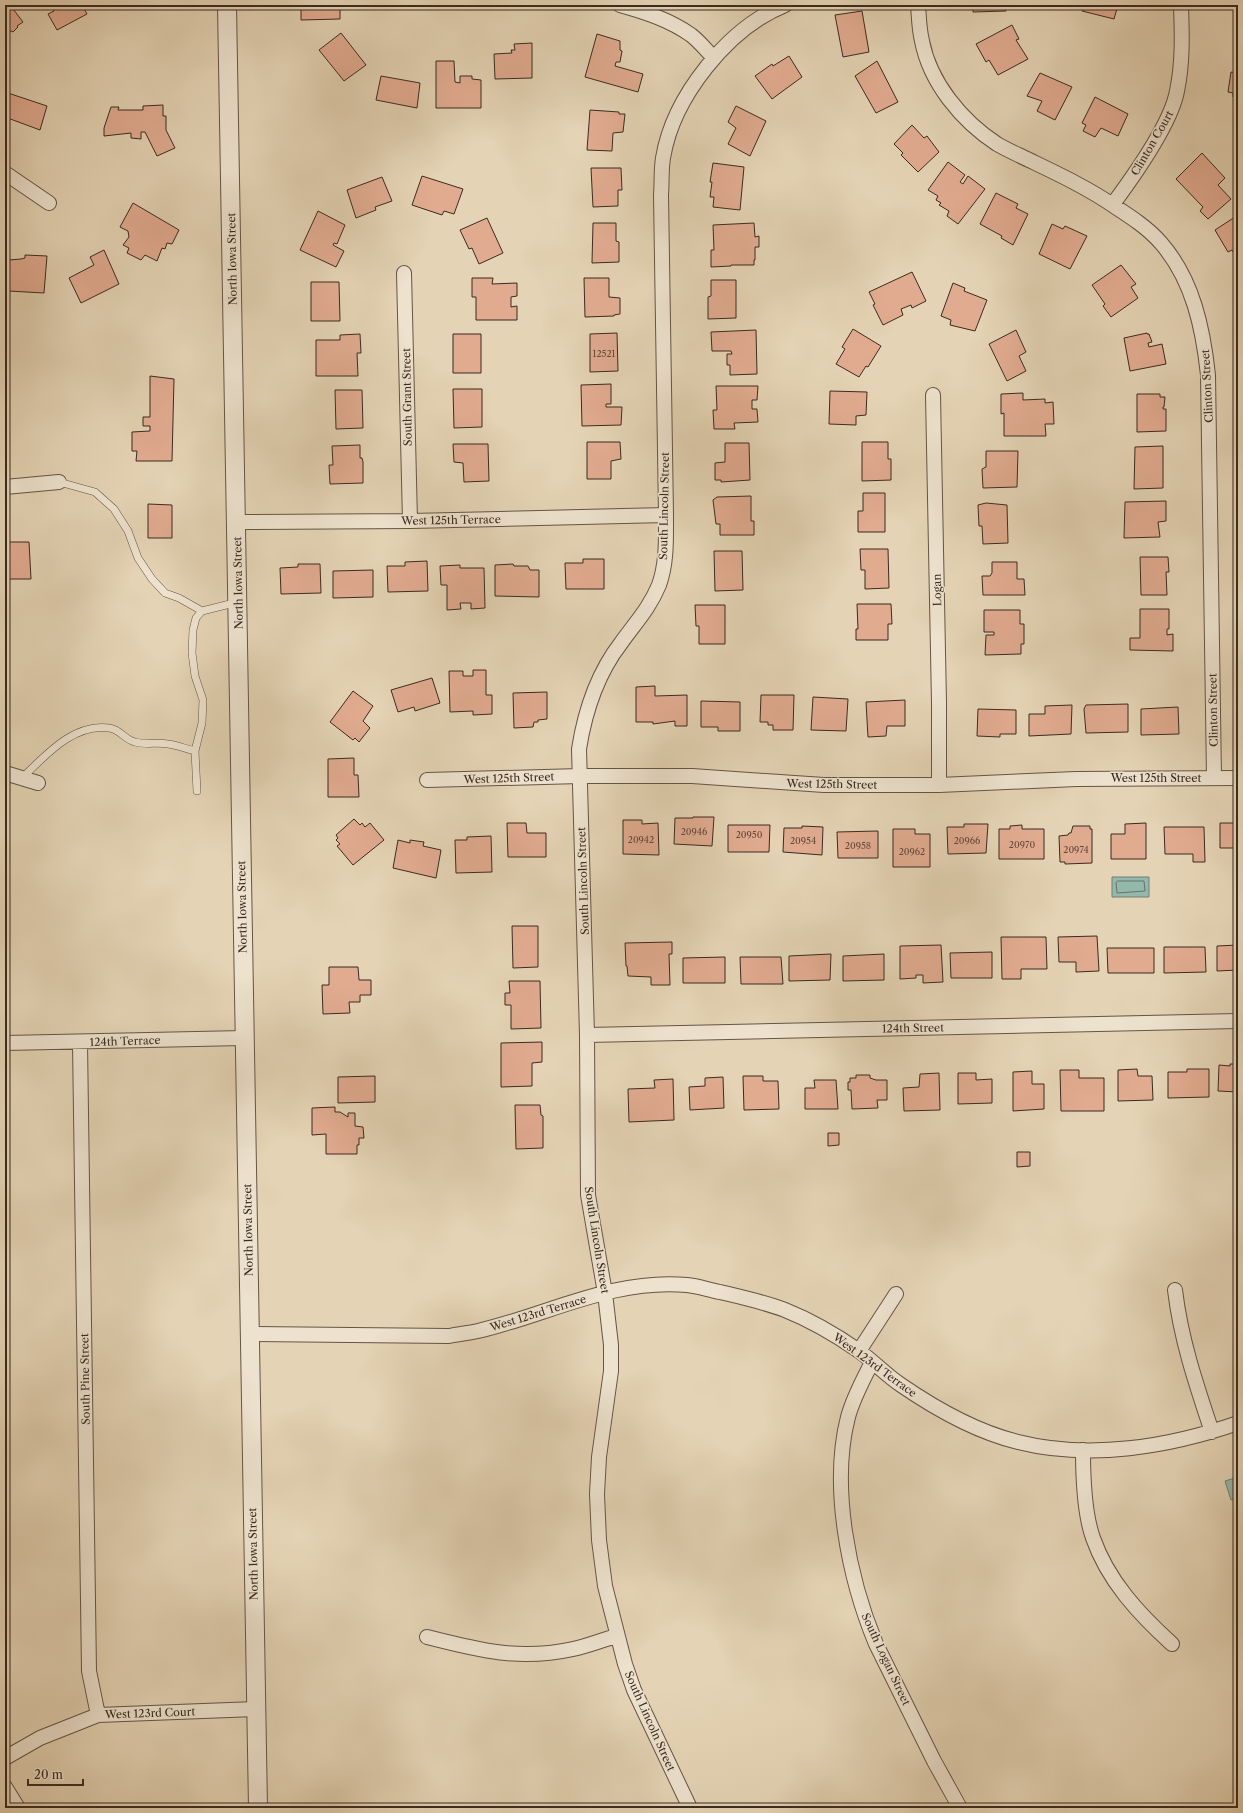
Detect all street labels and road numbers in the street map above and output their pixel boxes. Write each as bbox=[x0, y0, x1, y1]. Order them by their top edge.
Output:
street label: Clinton Court bbox=[1128, 108, 1176, 178]
street label: North Iowa Street bbox=[224, 212, 240, 306]
street label: South Grant Street bbox=[399, 348, 415, 446]
street label: Clinton Street bbox=[1198, 349, 1216, 423]
street label: South Lincoln Street bbox=[656, 452, 672, 560]
street label: West 125th Terrace bbox=[400, 512, 501, 528]
street label: North Iowa Street bbox=[230, 536, 246, 630]
street label: Logan bbox=[930, 574, 944, 606]
street label: Clinton Street bbox=[1205, 673, 1221, 747]
street label: West 125th Street bbox=[462, 769, 555, 787]
street label: West 125th Street bbox=[1110, 771, 1201, 785]
street label: West 125th Street bbox=[786, 776, 878, 792]
street label: South Lincoln Street bbox=[574, 827, 592, 935]
street label: North Iowa Street bbox=[234, 860, 250, 954]
street label: 124th Street bbox=[882, 1020, 944, 1036]
street label: 124th Terrace bbox=[89, 1033, 161, 1049]
street label: North Iowa Street bbox=[240, 1183, 256, 1277]
street label: South Lincoln Street bbox=[582, 1186, 612, 1295]
street label: West 123rd Terrace bbox=[487, 1292, 588, 1335]
street label: West 123rd Terrace bbox=[830, 1329, 920, 1400]
street label: South Pine Street bbox=[77, 1333, 93, 1425]
street label: North Iowa Street bbox=[245, 1507, 261, 1601]
street label: South Logan Street bbox=[858, 1611, 914, 1708]
street label: South Lincoln Street bbox=[622, 1669, 678, 1773]
street label: West 123rd Court bbox=[104, 1704, 196, 1722]

